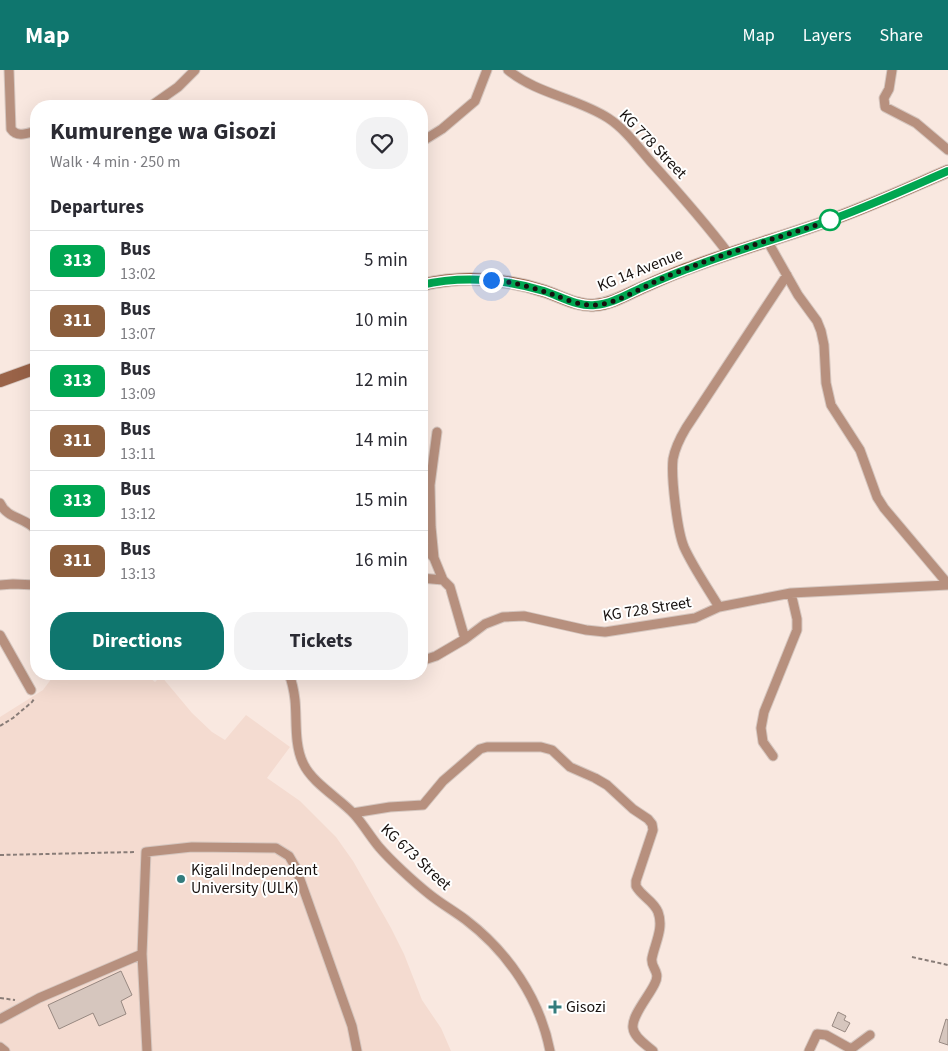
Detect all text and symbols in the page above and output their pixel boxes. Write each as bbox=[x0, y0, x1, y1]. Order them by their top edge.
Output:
text: Map bbox=[25, 18, 70, 53]
text: Map bbox=[743, 23, 775, 48]
text: Layers bbox=[803, 23, 852, 48]
text: Share bbox=[880, 23, 923, 48]
street label: KG 778 Street bbox=[614, 104, 692, 184]
text: Kumurenge wa Gisozi bbox=[50, 114, 276, 149]
button: heart bbox=[356, 117, 408, 169]
text: Walk · 4 min · 250 m bbox=[50, 151, 181, 173]
text: Departures bbox=[50, 194, 144, 221]
unlabelled marker bbox=[819, 209, 841, 231]
text: Bus bbox=[120, 236, 151, 263]
street label: KG 14 Avenue bbox=[594, 243, 686, 297]
text: 5 min bbox=[364, 247, 408, 274]
text: 313 bbox=[63, 248, 92, 273]
text: 13:02 bbox=[120, 263, 156, 285]
your location bbox=[479, 268, 504, 293]
text: Bus bbox=[120, 296, 151, 323]
text: 10 min bbox=[354, 307, 408, 334]
text: 311 bbox=[63, 308, 92, 333]
text: 13:07 bbox=[120, 323, 156, 345]
text: Bus bbox=[120, 356, 151, 383]
text: 12 min bbox=[354, 367, 408, 394]
text: 313 bbox=[63, 368, 92, 393]
text: 13:09 bbox=[120, 383, 156, 405]
text: Bus bbox=[120, 416, 151, 443]
text: 14 min bbox=[354, 427, 408, 454]
text: 311 bbox=[63, 428, 92, 453]
text: 13:11 bbox=[120, 443, 156, 465]
text: Bus bbox=[120, 476, 151, 503]
text: 15 min bbox=[354, 487, 408, 514]
text: 313 bbox=[63, 488, 92, 513]
text: 13:12 bbox=[120, 503, 156, 525]
text: Bus bbox=[120, 536, 151, 563]
text: 16 min bbox=[354, 547, 408, 574]
text: 311 bbox=[63, 548, 92, 573]
text: 13:13 bbox=[120, 563, 156, 585]
street label: KG 728 Street bbox=[601, 591, 693, 627]
button: Directions bbox=[50, 612, 224, 670]
button: Tickets bbox=[234, 612, 408, 670]
street label: KG 673 Street bbox=[376, 819, 457, 896]
place label: Kigali Independent University (ULK) bbox=[191, 859, 318, 899]
marker: Kigali Independent University (ULK) bbox=[175, 873, 187, 885]
place label: Gisozi bbox=[566, 996, 606, 1018]
marker: Gisozi bbox=[548, 1000, 562, 1014]

